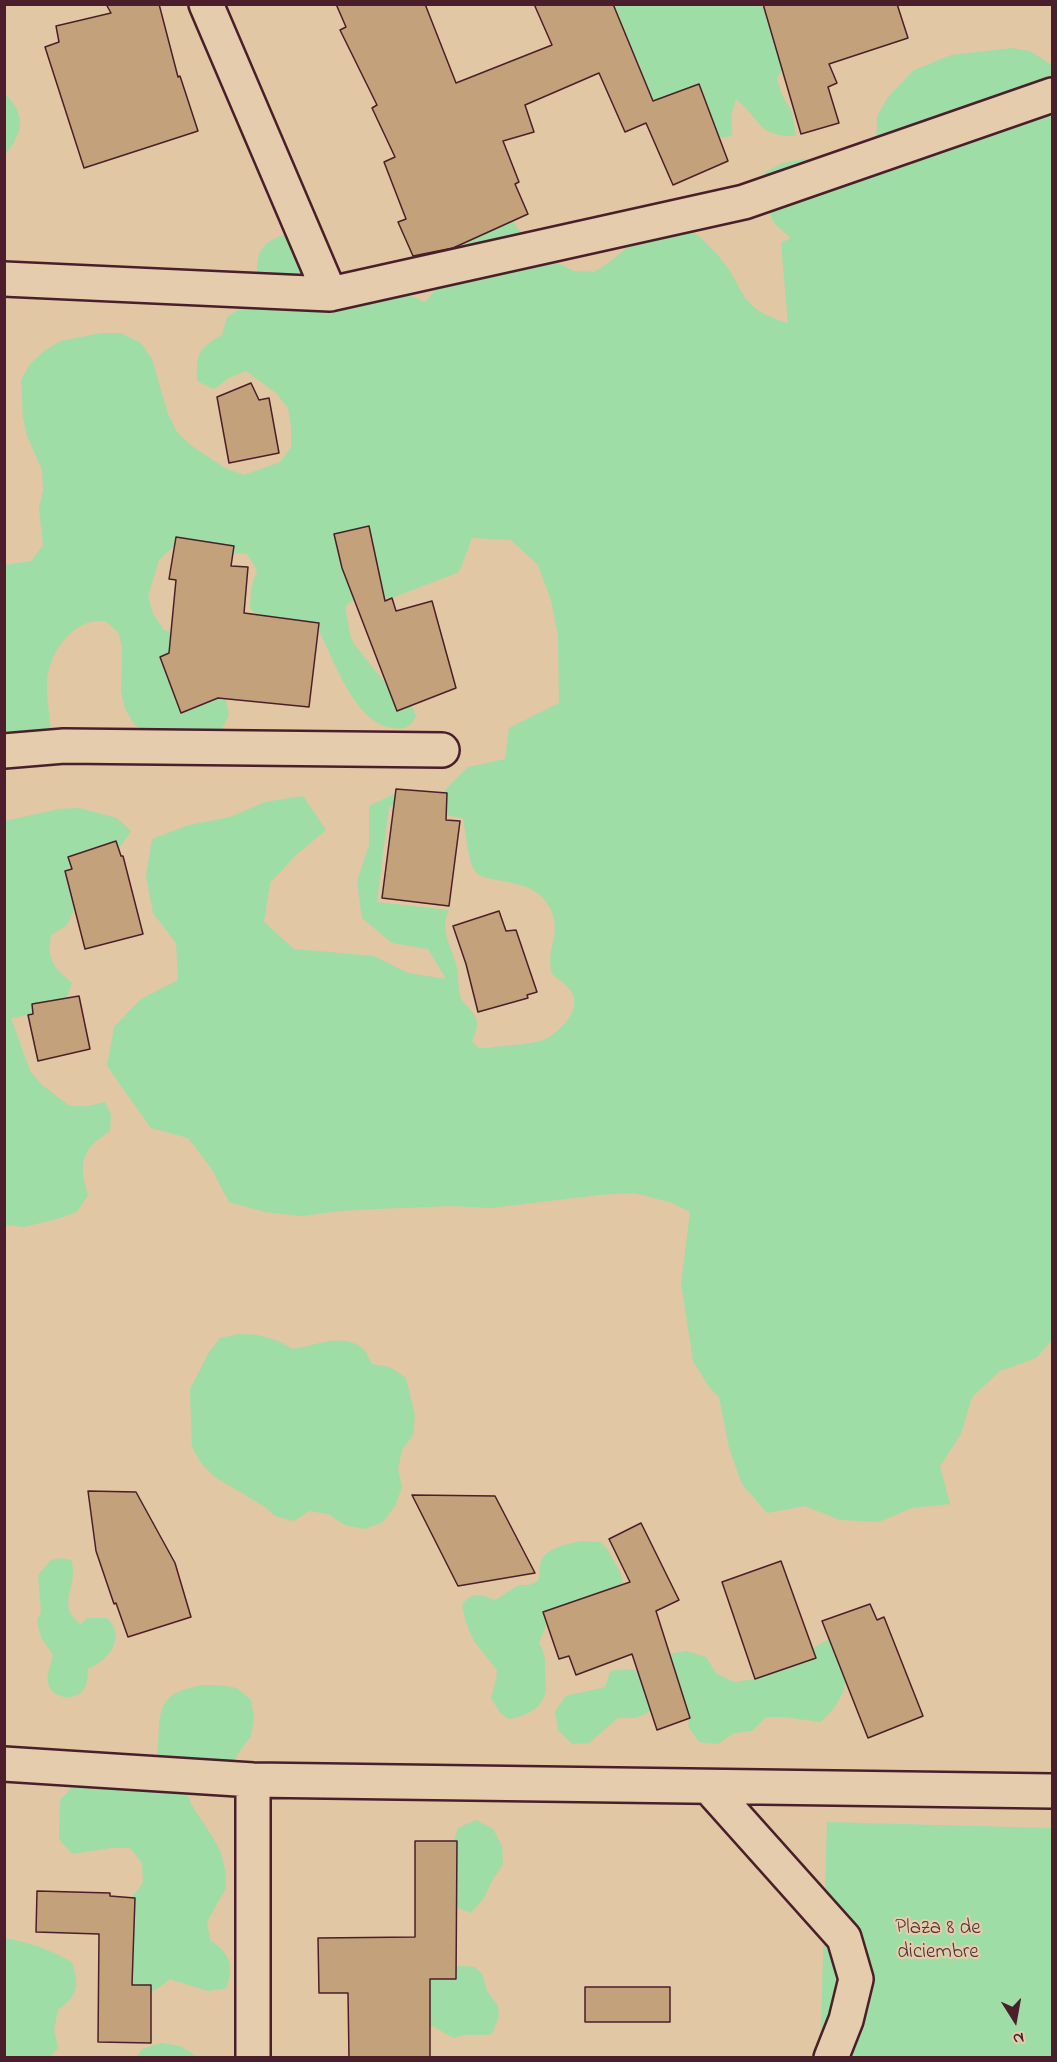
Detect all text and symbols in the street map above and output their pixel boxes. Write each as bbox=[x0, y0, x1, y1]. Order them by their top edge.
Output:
park label: Plaza 8 de diciembre bbox=[895, 1917, 981, 1967]
north arrow bbox=[985, 1990, 1045, 2050]
text: N bbox=[1011, 2025, 1026, 2050]

